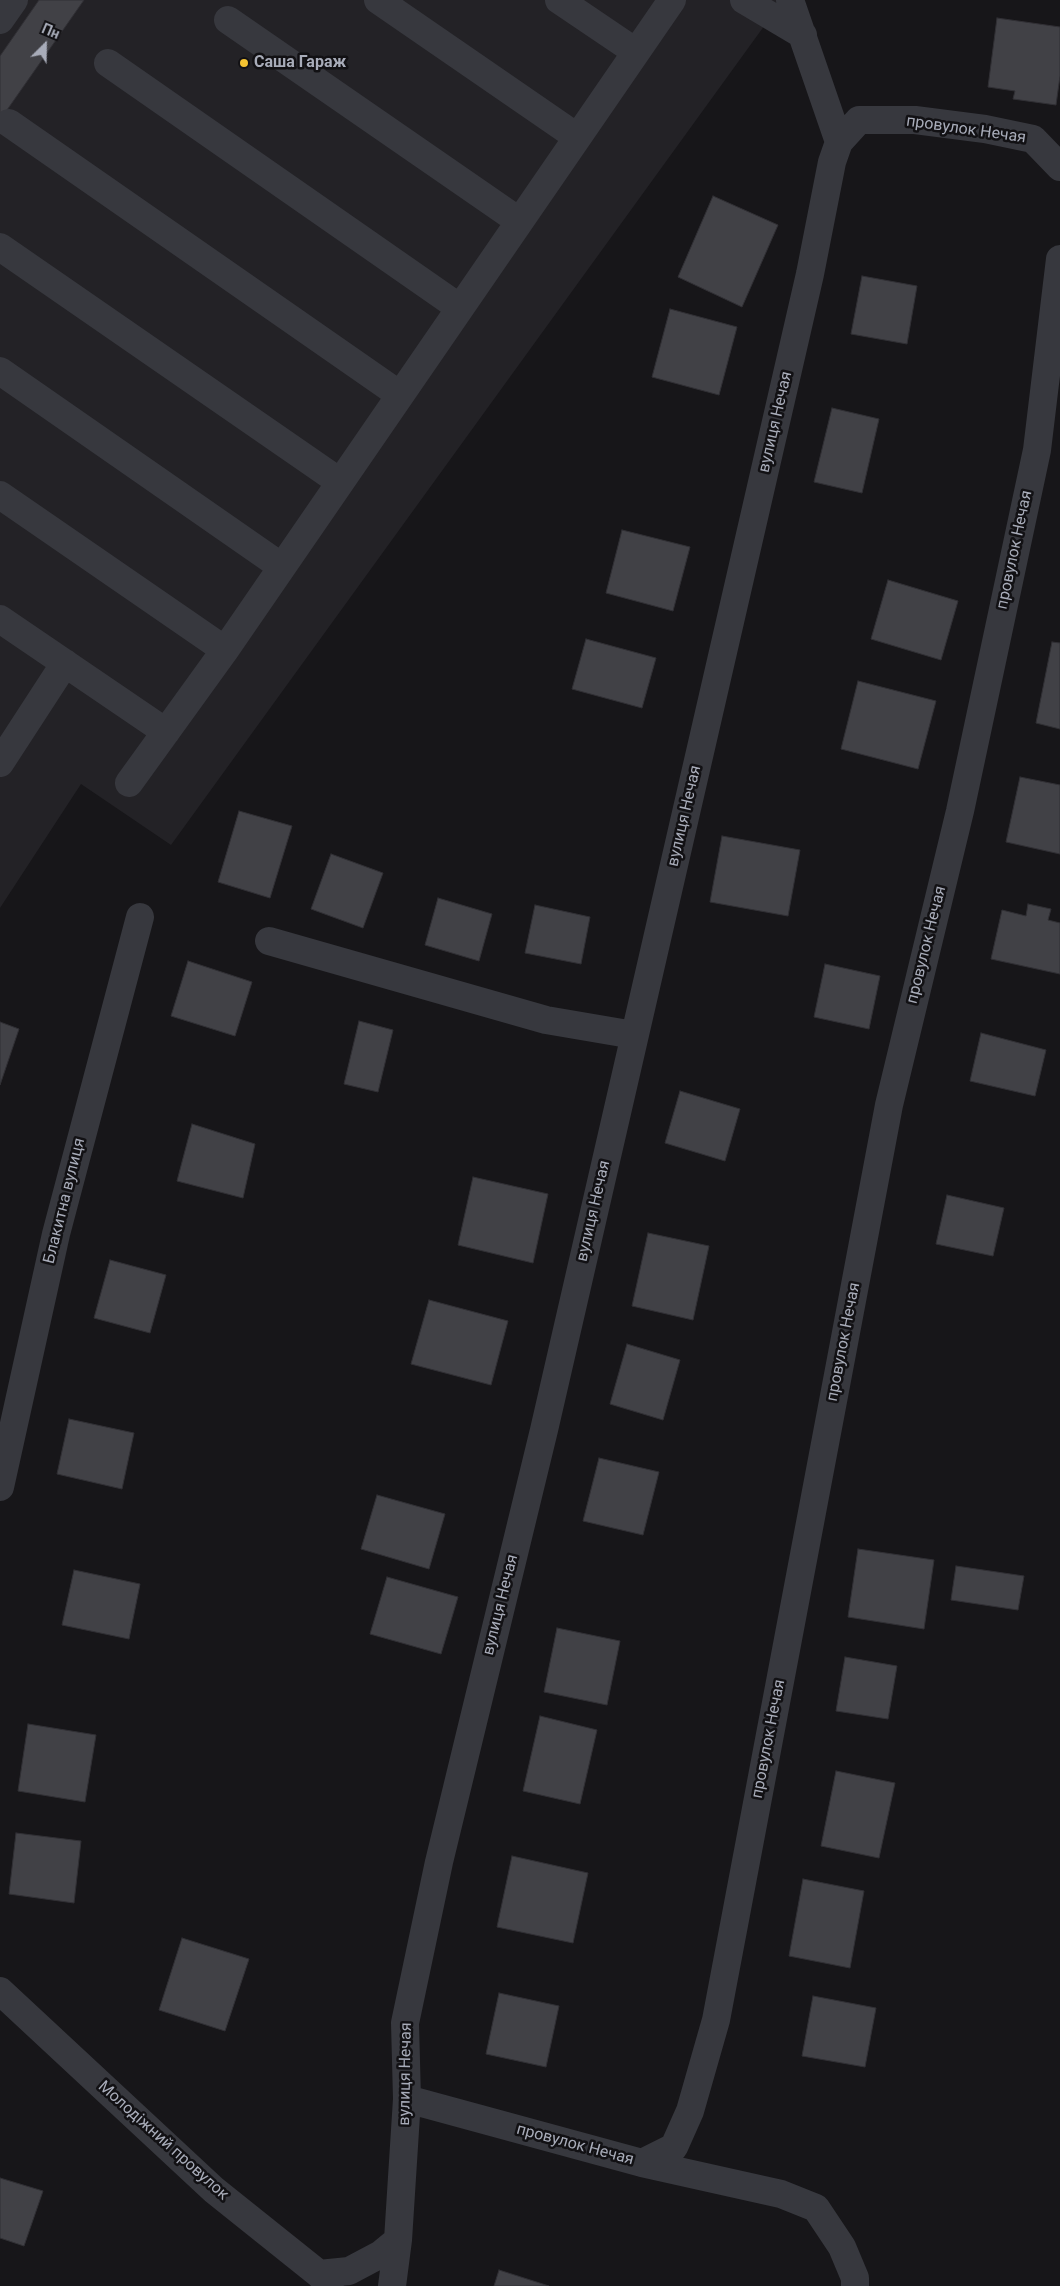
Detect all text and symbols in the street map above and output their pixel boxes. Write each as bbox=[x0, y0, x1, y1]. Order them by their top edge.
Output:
north arrow bbox=[20, 20, 70, 70]
text: Пн bbox=[40, 20, 62, 42]
place label: Саша Гараж bbox=[254, 53, 346, 73]
marker: Саша Гараж bbox=[238, 57, 250, 69]
street label: провулок Нечая bbox=[905, 112, 1027, 148]
street label: вулиця Нечая bbox=[755, 370, 797, 474]
street label: провулок Нечая bbox=[993, 489, 1037, 611]
street label: вулиця Нечая bbox=[664, 764, 706, 868]
street label: провулок Нечая bbox=[903, 884, 951, 1006]
street label: Блакитна вулиця bbox=[40, 1136, 90, 1266]
street label: вулиця Нечая bbox=[573, 1159, 615, 1263]
street label: провулок Нечая bbox=[823, 1281, 865, 1403]
street label: вулиця Нечая bbox=[479, 1553, 523, 1657]
street label: провулок Нечая bbox=[748, 1678, 790, 1800]
street label: вулиця Нечая bbox=[396, 2022, 416, 2126]
street label: Молодіжний провулок bbox=[94, 2077, 232, 2205]
street label: провулок Нечая bbox=[514, 2120, 636, 2170]

